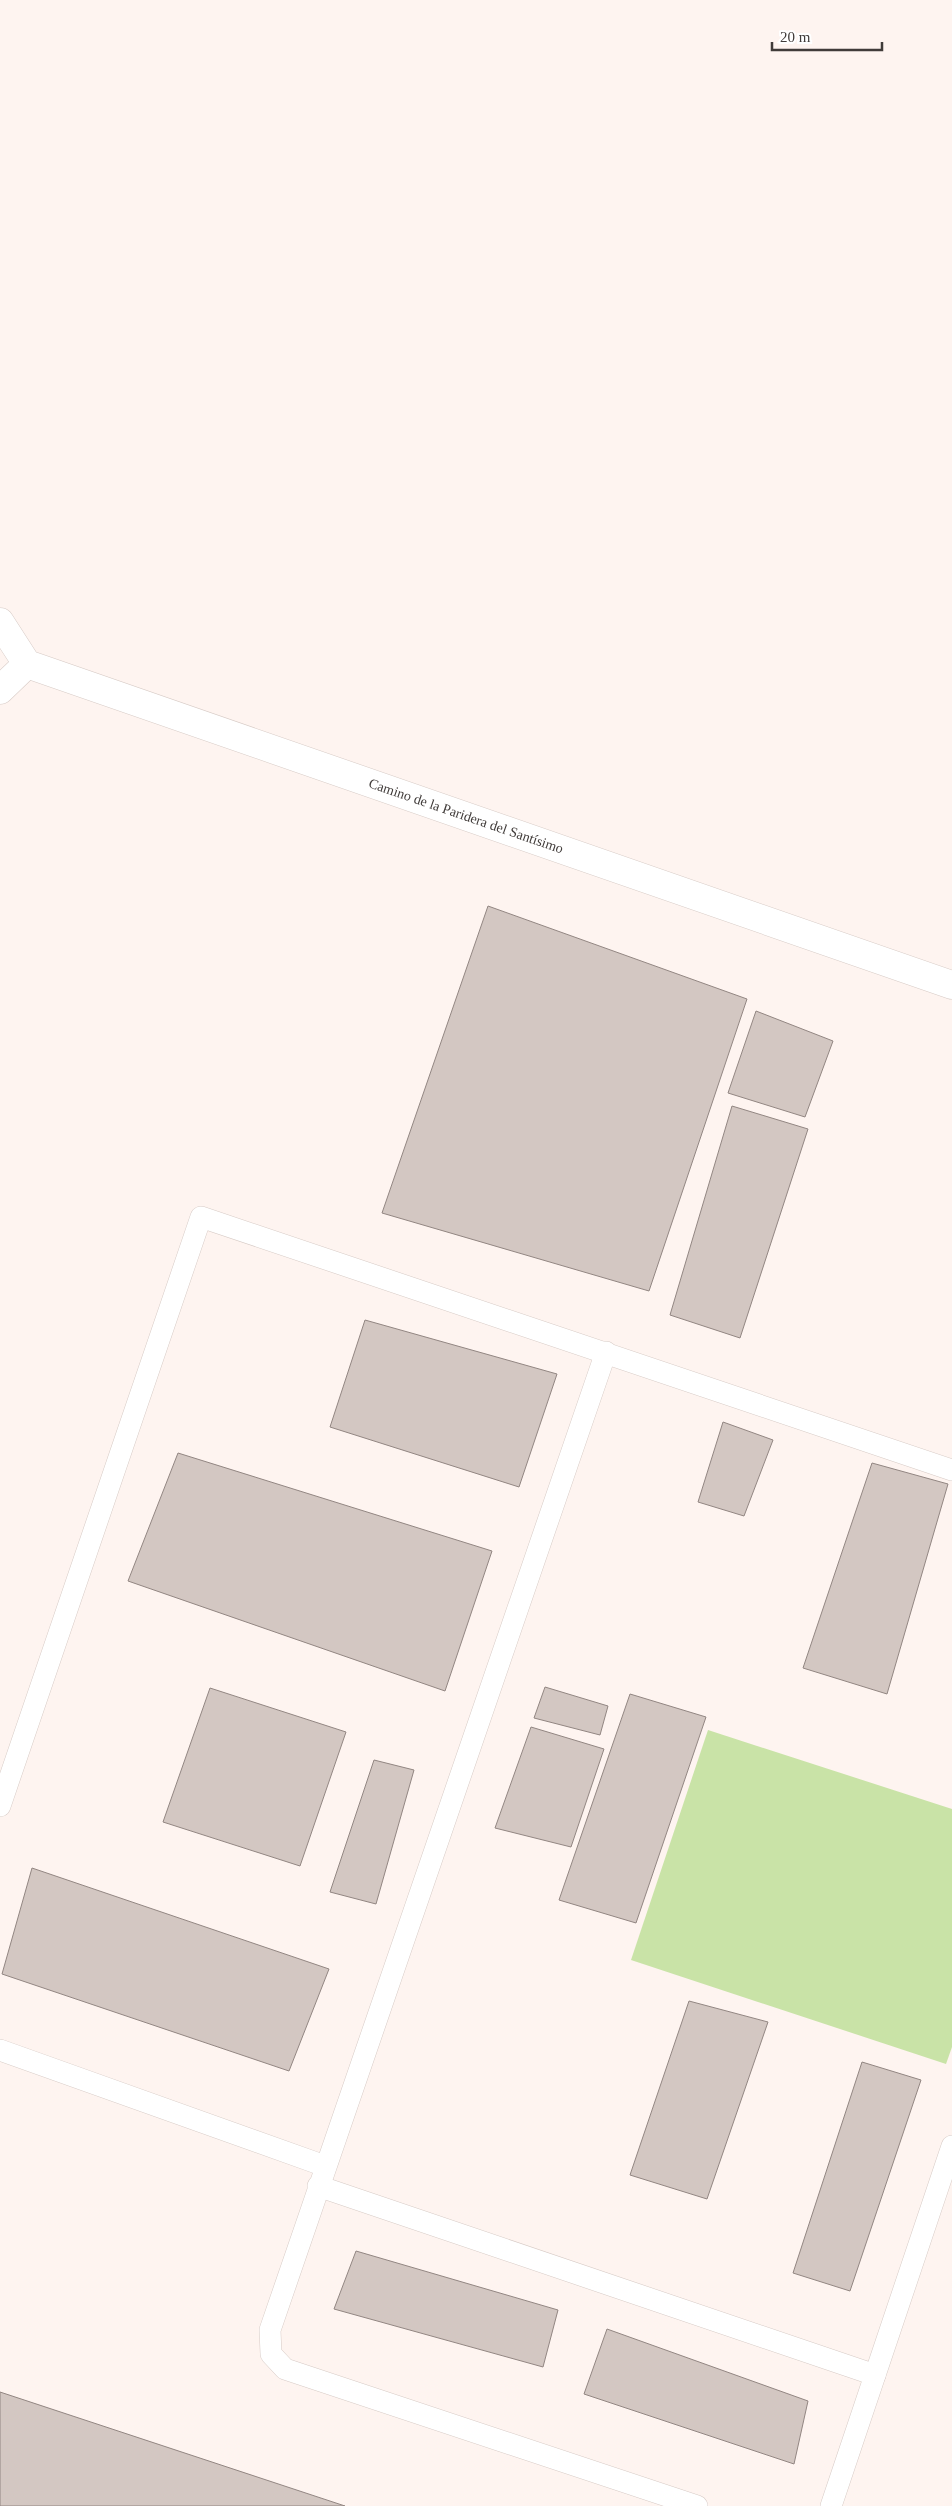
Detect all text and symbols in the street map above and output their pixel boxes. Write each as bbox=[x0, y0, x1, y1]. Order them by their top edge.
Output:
scale bar bbox=[772, 20, 882, 52]
text: 20 m bbox=[780, 29, 811, 45]
street label: Camino de la Paridera del Santísimo bbox=[367, 776, 565, 856]

